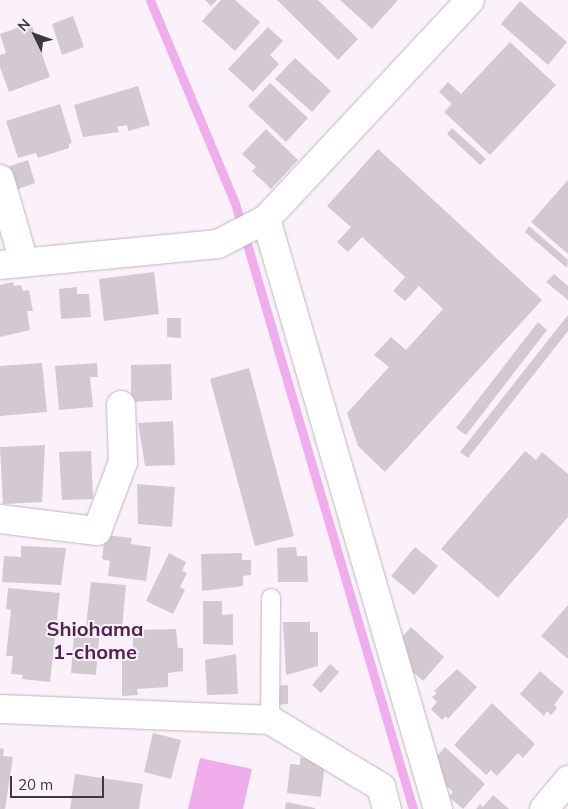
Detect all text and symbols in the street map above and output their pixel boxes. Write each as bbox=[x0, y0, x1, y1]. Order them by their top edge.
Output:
north arrow bbox=[10, 10, 60, 60]
text: N bbox=[14, 15, 34, 35]
district label: Shiohama 1-chome bbox=[47, 616, 143, 663]
scale bar bbox=[12, 766, 106, 798]
text: 20 m bbox=[18, 775, 53, 794]

